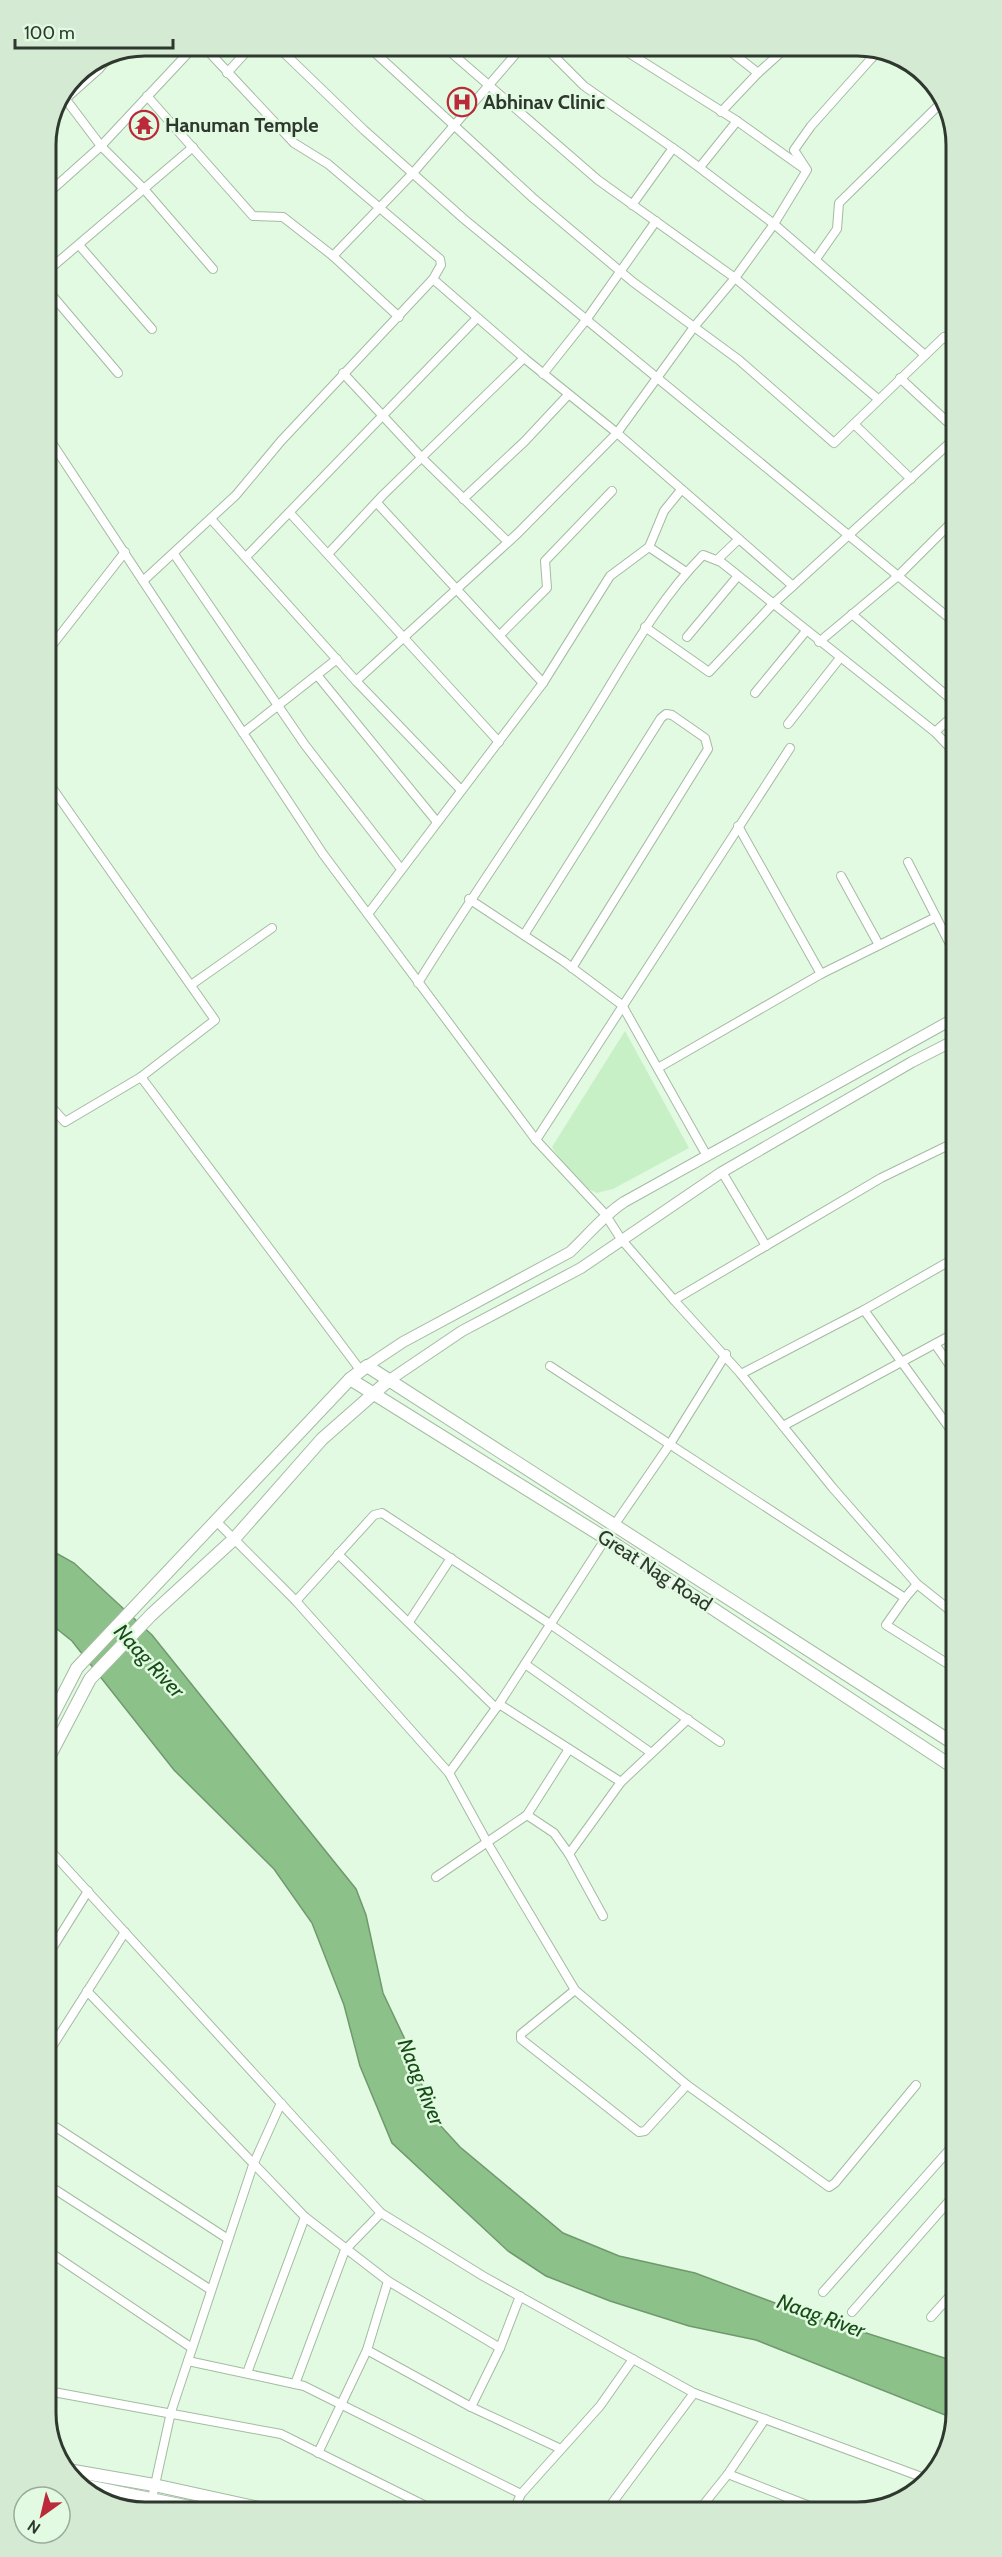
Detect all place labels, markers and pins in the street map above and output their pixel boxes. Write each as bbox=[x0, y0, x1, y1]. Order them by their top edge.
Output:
hospital icon: Abhinav Clinic bbox=[446, 86, 478, 118]
place label: Abhinav Clinic bbox=[483, 90, 605, 114]
temple icon: Hanuman Temple bbox=[128, 109, 160, 141]
place label: Hanuman Temple bbox=[165, 113, 318, 137]

